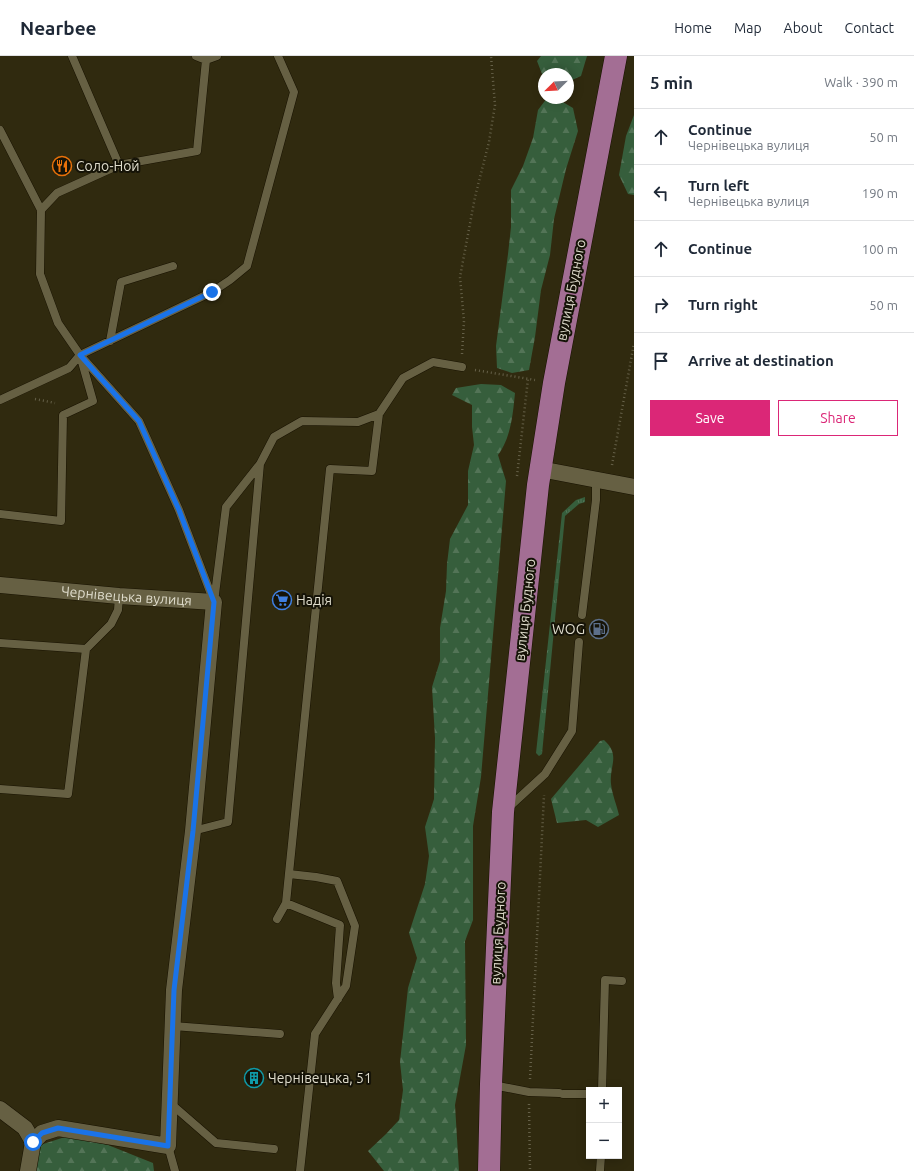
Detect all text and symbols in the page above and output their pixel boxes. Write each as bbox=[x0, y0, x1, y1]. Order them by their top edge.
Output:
text: Nearbee bbox=[20, 17, 97, 39]
text: Home bbox=[674, 20, 712, 36]
text: Map bbox=[734, 20, 762, 36]
text: About bbox=[784, 20, 823, 36]
text: Contact bbox=[845, 20, 894, 36]
north arrow bbox=[538, 68, 574, 104]
text: 5 min bbox=[650, 73, 693, 92]
text: Walk · 390 m bbox=[824, 75, 898, 89]
text: Continue bbox=[688, 121, 752, 138]
icon: ahead bbox=[650, 126, 672, 148]
text: 50 m bbox=[869, 130, 898, 144]
text: Чернівецька вулиця bbox=[688, 138, 810, 152]
restaurant icon: Соло-Ной bbox=[51, 155, 73, 177]
place label: Соло-Ной bbox=[76, 158, 140, 174]
text: Turn left bbox=[688, 177, 749, 194]
icon: left bbox=[650, 182, 672, 204]
text: 190 m bbox=[862, 186, 898, 200]
text: Чернівецька вулиця bbox=[688, 194, 810, 208]
street label: вулиця Будного bbox=[553, 238, 589, 342]
icon: ahead bbox=[650, 238, 672, 260]
text: Continue bbox=[688, 240, 752, 257]
text: 100 m bbox=[862, 242, 898, 256]
route end bbox=[203, 283, 221, 301]
icon: right bbox=[650, 294, 672, 316]
text: Turn right bbox=[688, 296, 758, 313]
text: 50 m bbox=[869, 298, 898, 312]
icon: arrive bbox=[650, 350, 672, 372]
text: Arrive at destination bbox=[688, 352, 834, 369]
button: Save bbox=[650, 400, 770, 436]
button: Share bbox=[778, 400, 898, 436]
street label: вулиця Будного bbox=[512, 558, 538, 662]
street label: Чернівецька вулиця bbox=[60, 583, 192, 609]
supermarket icon: Надія bbox=[271, 589, 293, 611]
place label: Надія bbox=[296, 592, 332, 608]
fuel station icon: WOG bbox=[588, 618, 610, 640]
place label: WOG bbox=[552, 621, 585, 637]
street label: вулиця Будного bbox=[487, 881, 509, 985]
building icon: Чернівецька, 51 bbox=[243, 1067, 265, 1089]
place label: Чернівецька, 51 bbox=[268, 1070, 372, 1086]
map controls bbox=[586, 1087, 622, 1159]
button: + bbox=[586, 1087, 622, 1123]
button: − bbox=[586, 1123, 622, 1159]
route start bbox=[24, 1133, 42, 1151]

